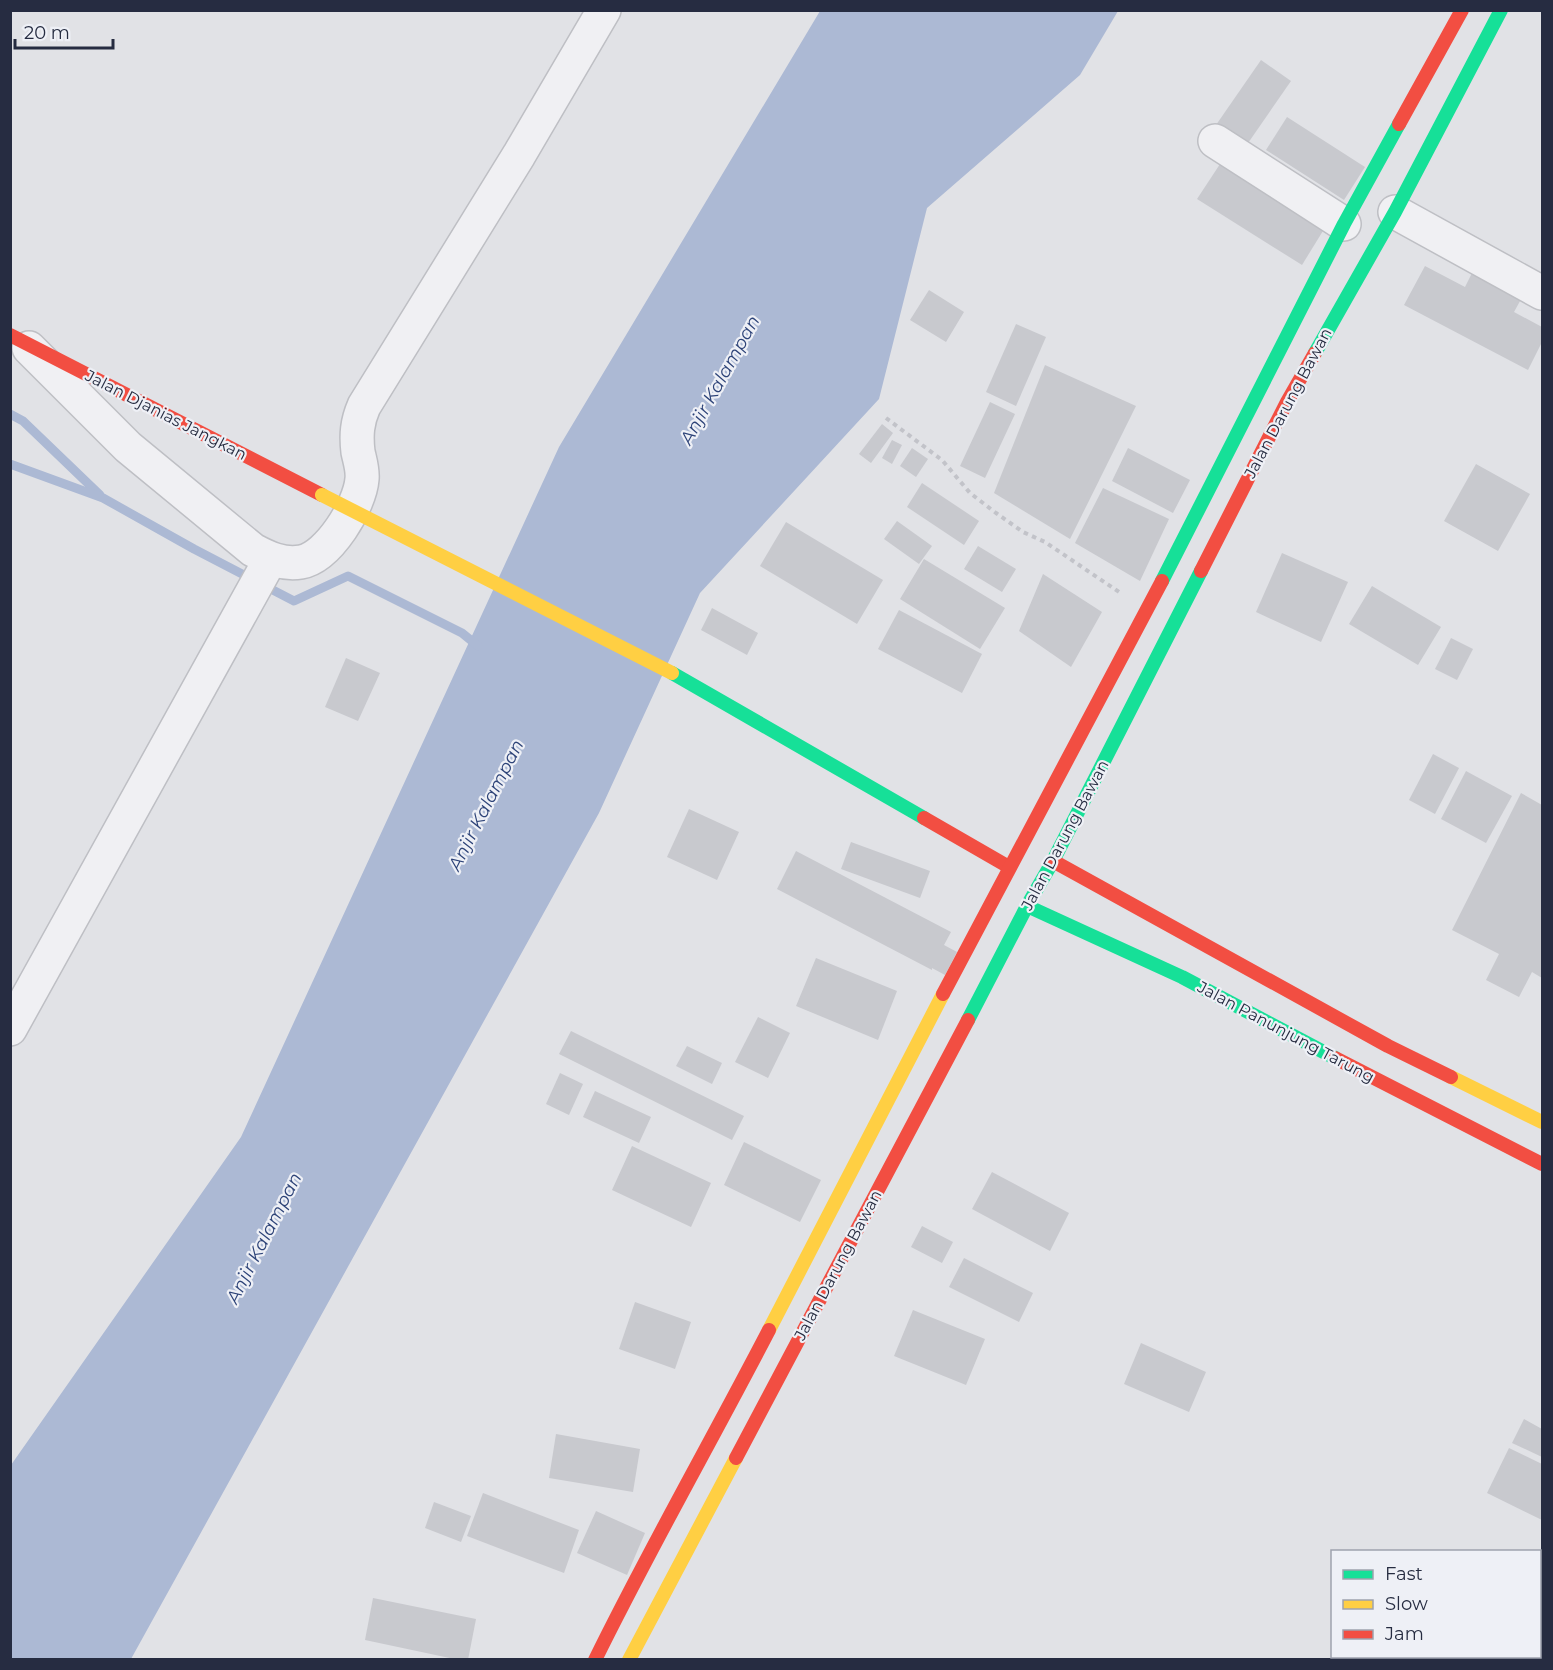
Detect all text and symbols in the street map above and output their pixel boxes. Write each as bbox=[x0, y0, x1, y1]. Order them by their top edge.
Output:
scale bar bbox=[15, 12, 112, 50]
text: 20 m bbox=[24, 22, 70, 44]
water label: Anjir Kalampan bbox=[675, 312, 765, 449]
street label: Jalan Darung Bawan bbox=[1240, 325, 1336, 482]
street label: Jalan Djanias Jangkan bbox=[81, 366, 250, 464]
water label: Anjir Kalampan bbox=[443, 736, 529, 875]
street label: Jalan Darung Bawan bbox=[1017, 757, 1113, 914]
street label: Jalan Panunjung Tarung bbox=[1193, 977, 1378, 1087]
water label: Anjir Kalampan bbox=[221, 1169, 307, 1308]
street label: Jalan Darung Bawan bbox=[790, 1187, 886, 1344]
legend bbox=[1331, 1550, 1541, 1658]
text: Fast bbox=[1385, 1563, 1423, 1585]
text: Slow bbox=[1385, 1593, 1428, 1615]
text: Jam bbox=[1384, 1623, 1424, 1645]

